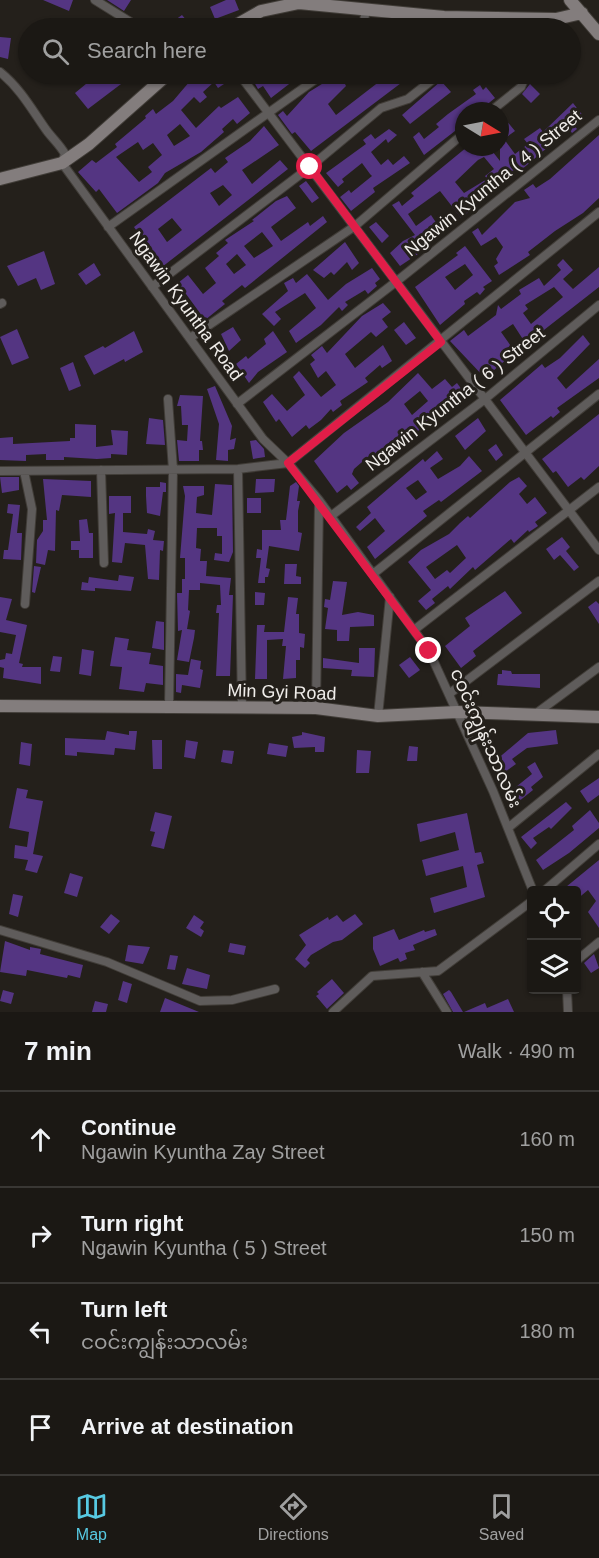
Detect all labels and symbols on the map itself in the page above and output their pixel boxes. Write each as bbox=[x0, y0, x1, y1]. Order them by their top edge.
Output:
north arrow bbox=[455, 102, 509, 156]
street label: Ngawin Kyuntha ( 4 ) Street bbox=[401, 106, 585, 260]
route start bbox=[296, 153, 322, 179]
street label: Ngawin Kyuntha Road bbox=[125, 228, 247, 384]
street label: Ngawin Kyuntha ( 6 ) Street bbox=[362, 323, 548, 475]
route end bbox=[415, 637, 441, 663]
street label: ငဝင်းကျွန်းသာလမ်း bbox=[440, 664, 528, 814]
street label: Min Gyi Road bbox=[227, 680, 337, 704]

